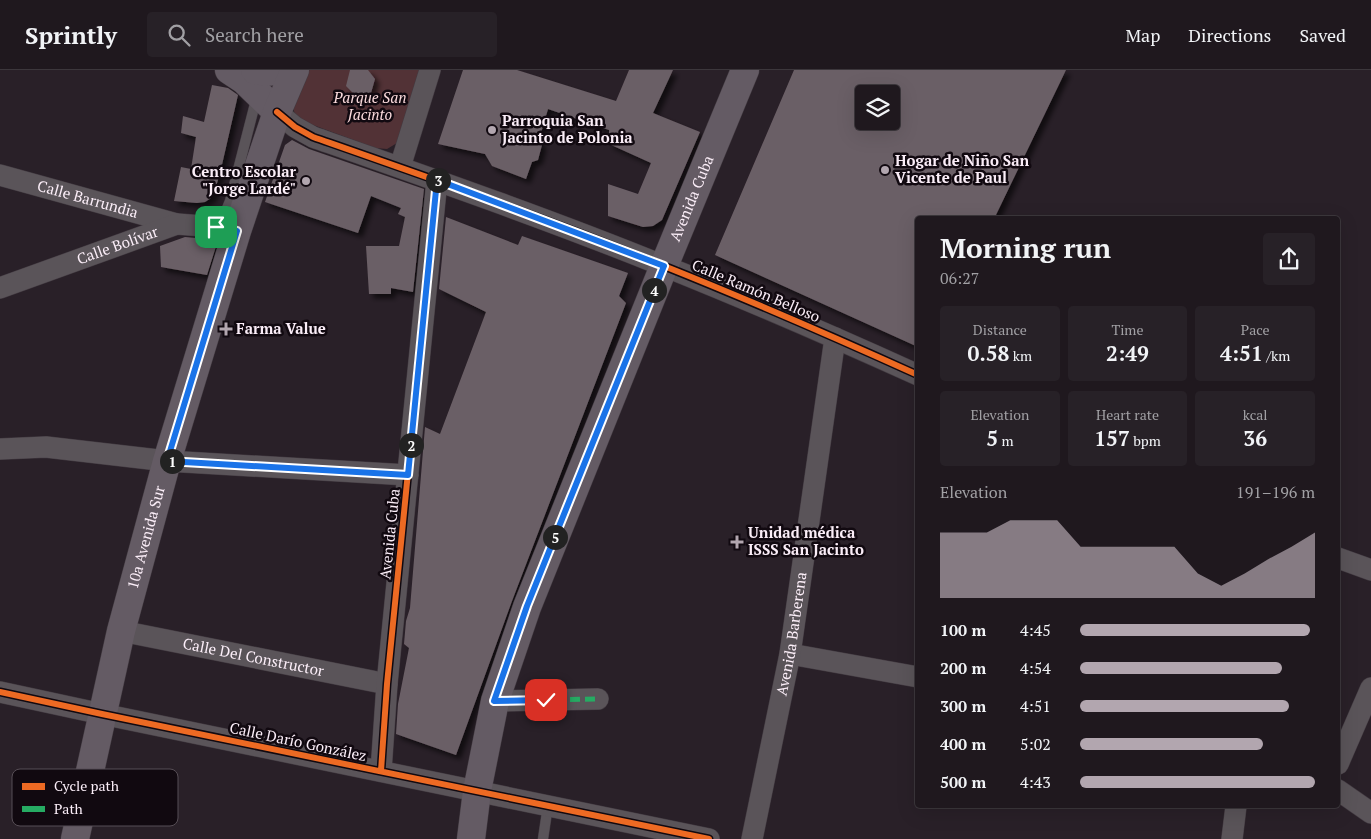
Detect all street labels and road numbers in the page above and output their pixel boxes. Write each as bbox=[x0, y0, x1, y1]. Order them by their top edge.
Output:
street label: Avenida Cuba bbox=[664, 152, 718, 244]
street label: Calle Barrundia bbox=[35, 175, 141, 222]
street label: Calle Bolívar bbox=[74, 221, 161, 268]
street label: Calle Ramón Belloso bbox=[689, 254, 823, 326]
street label: 10a Avenida Sur bbox=[122, 483, 169, 591]
street label: Avenida Cuba bbox=[374, 487, 404, 580]
street label: Avenida Barberena bbox=[771, 570, 811, 697]
street label: Calle Del Constructor bbox=[181, 633, 326, 680]
street label: Calle Darío González bbox=[228, 717, 369, 765]

